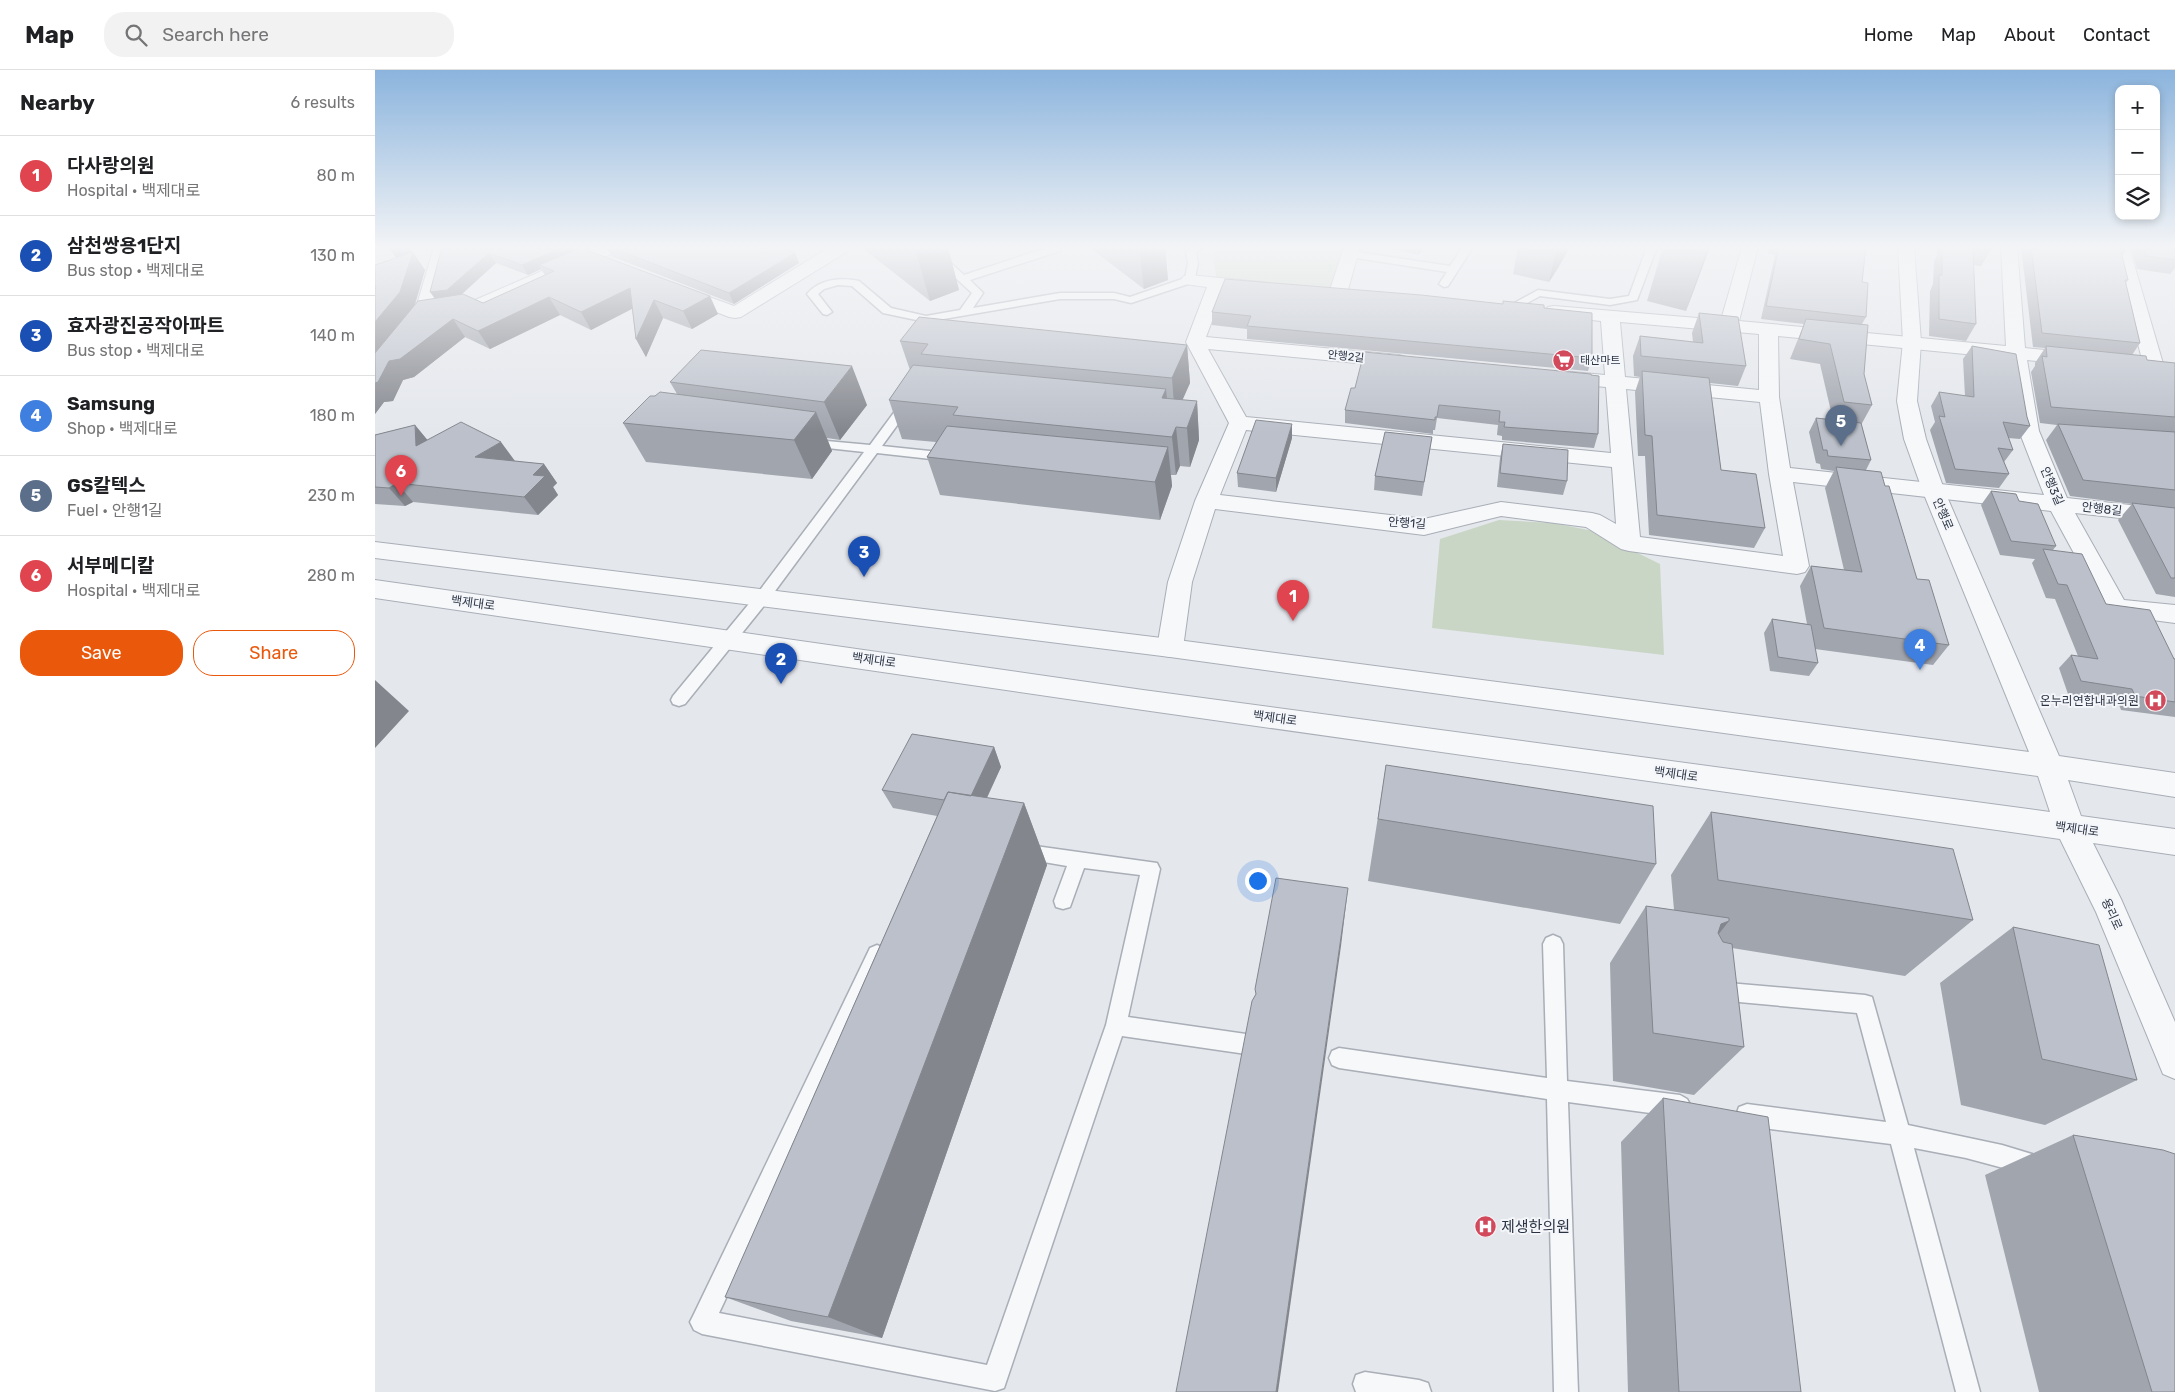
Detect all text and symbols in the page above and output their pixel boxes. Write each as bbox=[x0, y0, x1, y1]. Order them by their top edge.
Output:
search box bbox=[104, 12, 454, 57]
text: Map bbox=[25, 21, 74, 49]
icon: search bbox=[122, 21, 150, 49]
text: Search here bbox=[162, 23, 269, 46]
text: Home bbox=[1864, 24, 1913, 46]
text: Map bbox=[1941, 24, 1976, 46]
text: About bbox=[2004, 24, 2055, 46]
text: Contact bbox=[2083, 24, 2150, 46]
map controls bbox=[2115, 85, 2160, 220]
button: + bbox=[2115, 85, 2160, 130]
text: Nearby bbox=[20, 90, 95, 115]
text: 6 results bbox=[290, 93, 355, 112]
button: − bbox=[2115, 130, 2160, 175]
text: 다사랑의원 bbox=[67, 154, 154, 177]
text: 1 bbox=[32, 166, 40, 185]
text: 80 m bbox=[317, 166, 355, 185]
button: layers bbox=[2115, 175, 2160, 220]
text: Hospital · 백제대로 bbox=[67, 181, 200, 200]
text: 삼천쌍용1단지 bbox=[67, 234, 181, 257]
text: 2 bbox=[31, 246, 41, 265]
text: 130 m bbox=[310, 246, 355, 265]
text: Bus stop · 백제대로 bbox=[67, 261, 205, 280]
text: 효자광진공작아파트 bbox=[67, 314, 224, 337]
text: 3 bbox=[31, 326, 41, 345]
text: 140 m bbox=[310, 326, 355, 345]
text: Bus stop · 백제대로 bbox=[67, 341, 205, 360]
street label: 안행2길 bbox=[1327, 348, 1365, 365]
supermarket icon: 태산마트 bbox=[1552, 348, 1576, 372]
place label: 태산마트 bbox=[1580, 354, 1620, 367]
text: Samsung bbox=[67, 392, 155, 415]
pin: 5 bbox=[1825, 405, 1857, 446]
text: 4 bbox=[31, 406, 41, 425]
text: 180 m bbox=[310, 406, 355, 425]
text: Shop · 백제대로 bbox=[67, 419, 177, 438]
pin: 6 bbox=[385, 455, 417, 496]
street label: 안행3길 bbox=[2038, 465, 2066, 507]
text: GS칼텍스 bbox=[67, 474, 146, 497]
text: 5 bbox=[31, 486, 41, 505]
text: 230 m bbox=[308, 486, 355, 505]
street label: 안행로 bbox=[1930, 496, 1956, 532]
street label: 안행8길 bbox=[2081, 500, 2123, 518]
text: Fuel · 안행1길 bbox=[67, 501, 163, 520]
street label: 안행1길 bbox=[1387, 515, 1427, 531]
pin: 3 bbox=[848, 536, 880, 577]
text: 서부메디칼 bbox=[67, 554, 154, 577]
text: 6 bbox=[31, 566, 41, 585]
text: 280 m bbox=[307, 566, 355, 585]
pin: 1 bbox=[1277, 580, 1309, 621]
text: Hospital · 백제대로 bbox=[67, 581, 200, 600]
street label: 백제대로 bbox=[450, 593, 496, 613]
pin: 4 bbox=[1904, 629, 1936, 670]
button: Save bbox=[20, 630, 183, 676]
button: Share bbox=[193, 630, 355, 676]
pin: 2 bbox=[765, 643, 797, 684]
street label: 백제대로 bbox=[851, 650, 897, 670]
hospital icon: 온누리연합내과의원 bbox=[2143, 689, 2167, 713]
place label: 온누리연합내과의원 bbox=[2040, 694, 2139, 708]
street label: 백제대로 bbox=[1252, 708, 1298, 728]
street label: 백제대로 bbox=[1653, 764, 1699, 784]
street label: 백제대로 bbox=[2054, 819, 2100, 839]
your location bbox=[1245, 868, 1271, 894]
street label: 용리로 bbox=[2099, 896, 2125, 932]
hospital icon: 제생한의원 bbox=[1473, 1215, 1497, 1239]
place label: 제생한의원 bbox=[1501, 1218, 1570, 1236]

